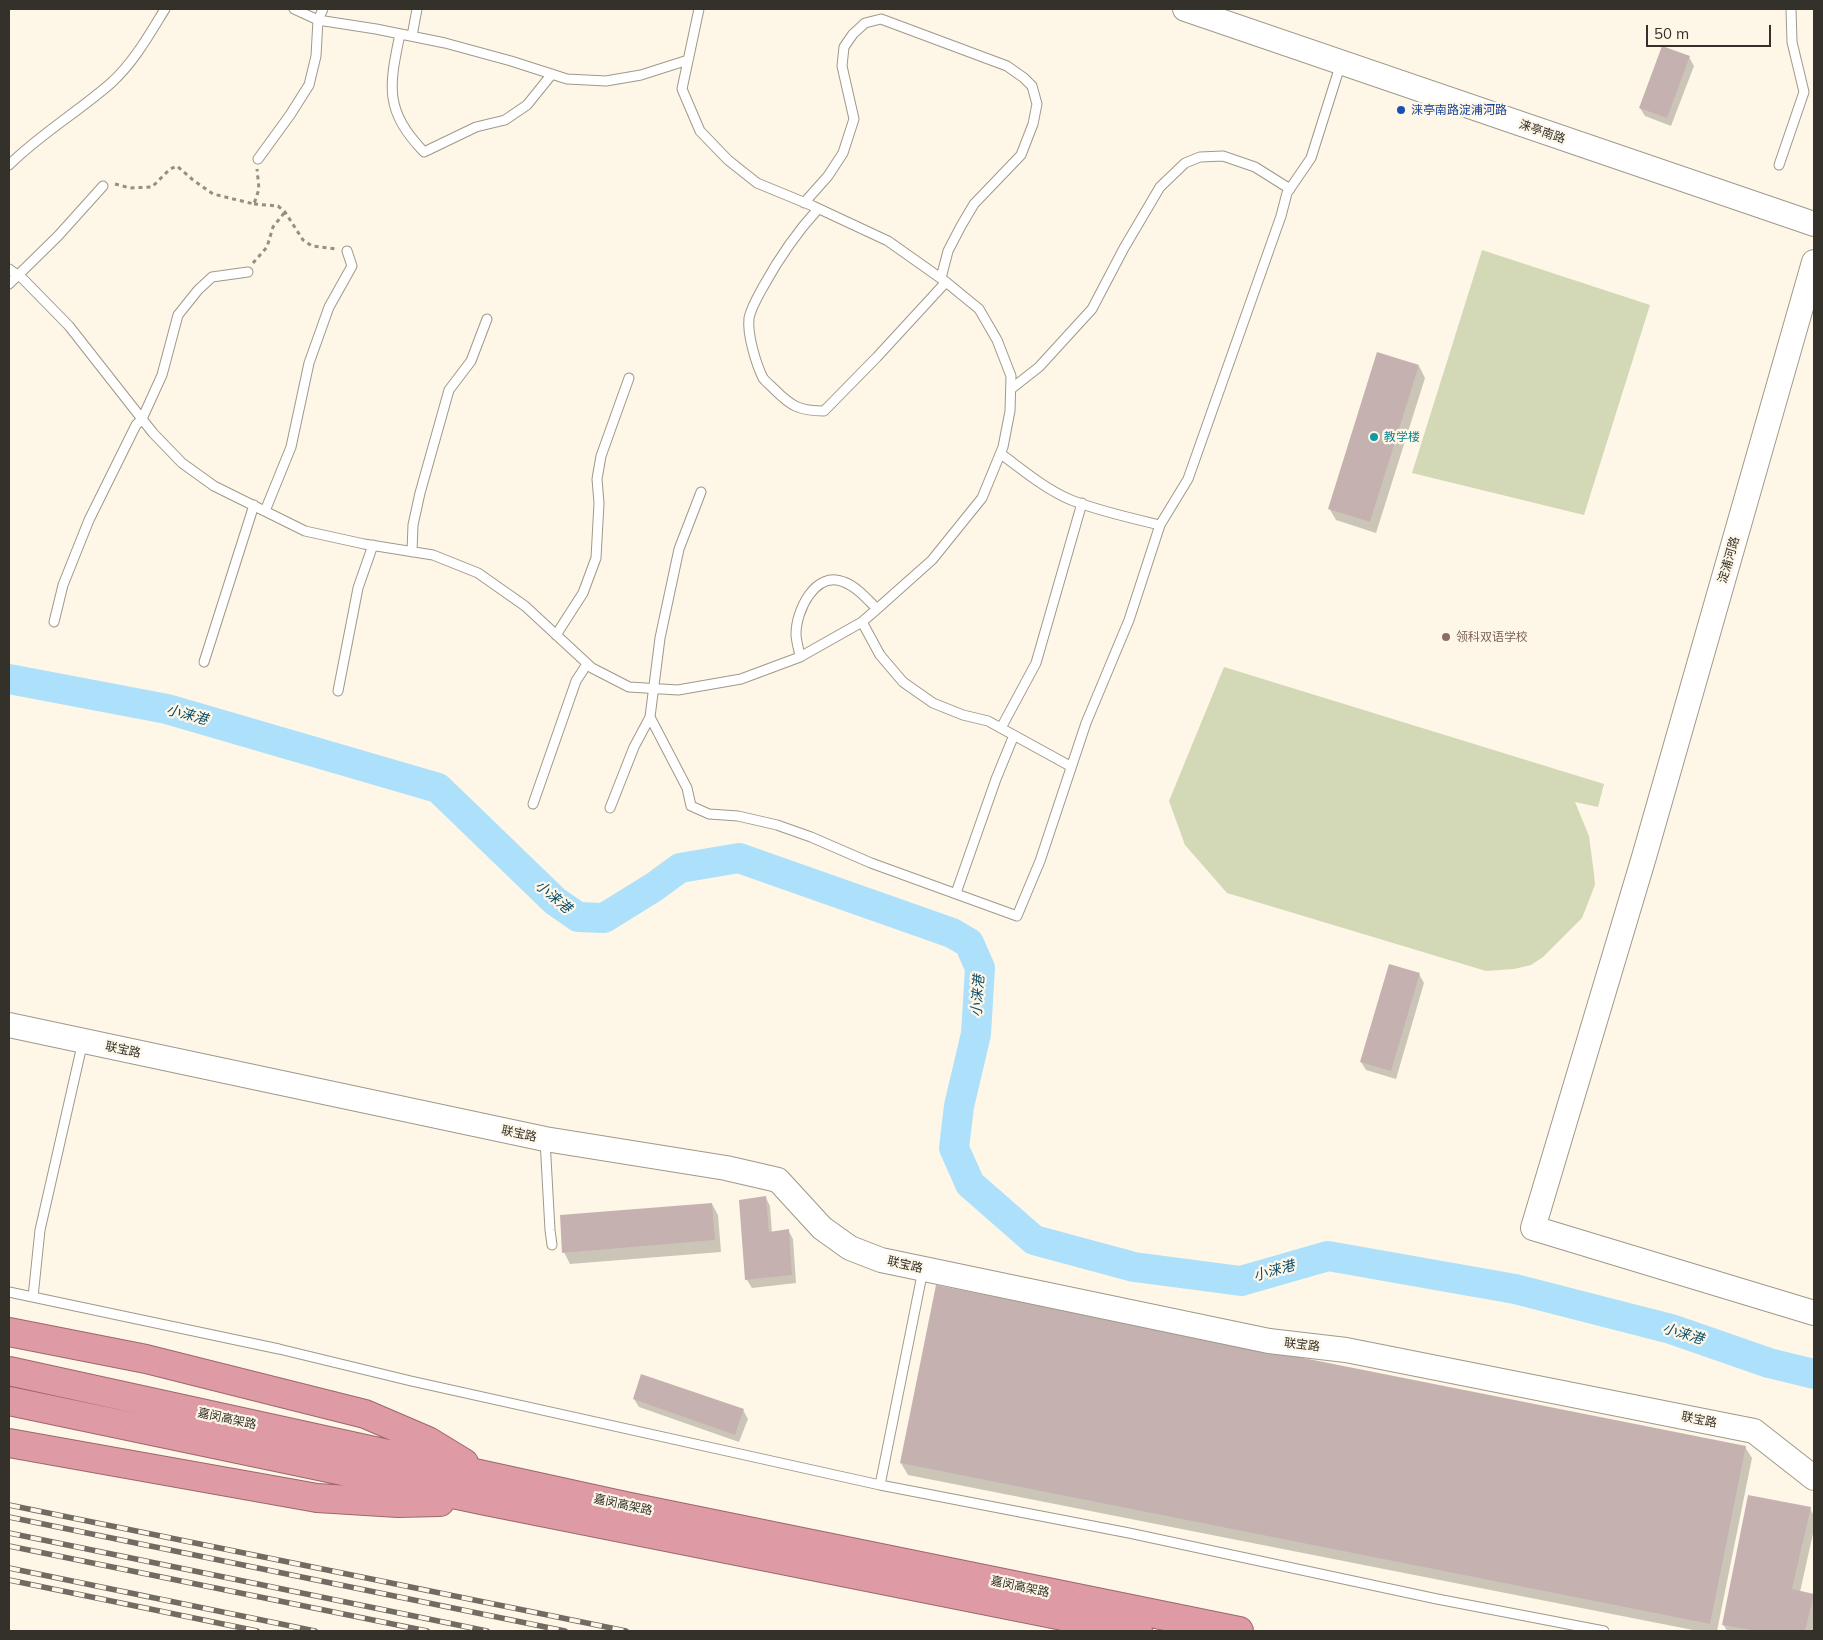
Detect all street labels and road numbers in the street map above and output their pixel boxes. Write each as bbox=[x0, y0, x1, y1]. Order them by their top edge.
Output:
street label: 涞亭南路 bbox=[1517, 117, 1567, 147]
street label: 淀浦河路 bbox=[1715, 535, 1743, 585]
street label: 联宝路 bbox=[104, 1039, 142, 1061]
street label: 联宝路 bbox=[500, 1123, 538, 1145]
street label: 联宝路 bbox=[886, 1254, 924, 1276]
street label: 联宝路 bbox=[1283, 1336, 1321, 1354]
street label: 嘉闵高架路 bbox=[196, 1406, 258, 1432]
street label: 联宝路 bbox=[1680, 1409, 1718, 1431]
street label: 嘉闵高架路 bbox=[592, 1492, 654, 1518]
street label: 嘉闵高架路 bbox=[989, 1574, 1051, 1600]

